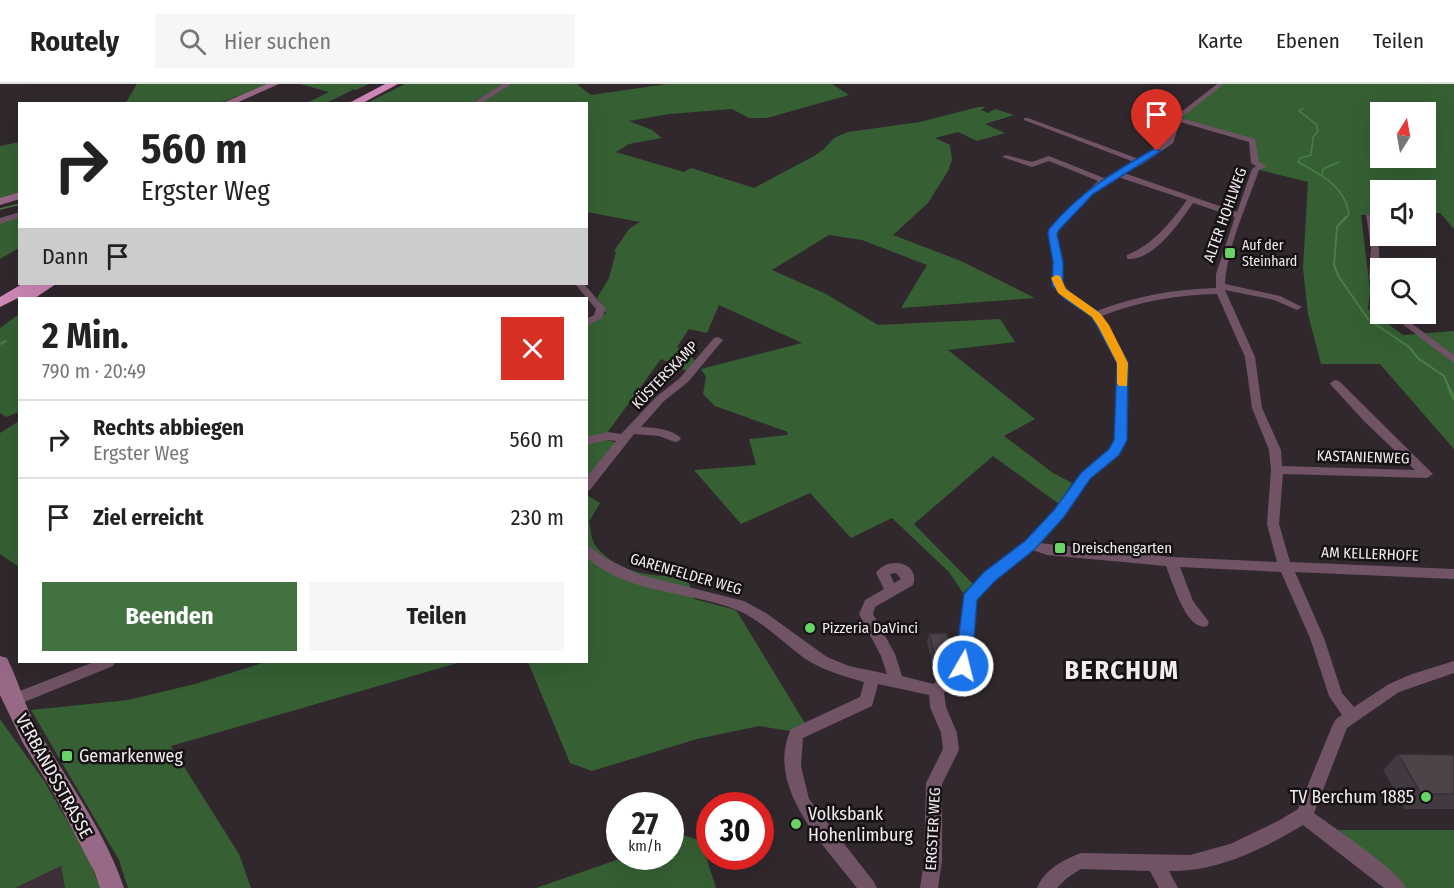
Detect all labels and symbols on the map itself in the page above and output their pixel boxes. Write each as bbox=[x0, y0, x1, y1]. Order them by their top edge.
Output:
pin bbox=[1131, 89, 1182, 151]
north arrow bbox=[1370, 102, 1436, 168]
street label: ALTER HOHLWEG bbox=[1200, 165, 1250, 265]
place label: Auf der Steinhard bbox=[1242, 237, 1297, 270]
marker: Auf der Steinhard bbox=[1223, 246, 1237, 260]
street label: KÜSTERSKAMP bbox=[628, 337, 702, 413]
street label: KASTANIENWEG bbox=[1316, 446, 1410, 468]
place label: Dreischengarten bbox=[1072, 539, 1172, 557]
marker: Dreischengarten bbox=[1053, 541, 1067, 555]
street label: AM KELLERHOFE bbox=[1321, 543, 1419, 565]
street label: GARENFELDER WEG bbox=[628, 549, 744, 599]
place label: Pizzeria DaVinci bbox=[822, 619, 918, 637]
marker: Pizzeria DaVinci bbox=[803, 621, 817, 635]
position arrow bbox=[931, 634, 995, 698]
district label: BERCHUM bbox=[1065, 655, 1179, 686]
street label: VERBANDSSTRASSE bbox=[11, 710, 97, 842]
place label: Gemarkenweg bbox=[79, 745, 183, 767]
marker: Gemarkenweg bbox=[60, 749, 74, 763]
place label: TV Berchum 1885 bbox=[1290, 786, 1414, 808]
street label: ERGSTER WEG bbox=[922, 787, 944, 871]
marker: TV Berchum 1885 bbox=[1419, 790, 1433, 804]
speed limit sign: 30 bbox=[696, 792, 774, 870]
place label: Volksbank Hohenlimburg bbox=[808, 803, 913, 846]
marker: Volksbank Hohenlimburg bbox=[789, 817, 803, 831]

